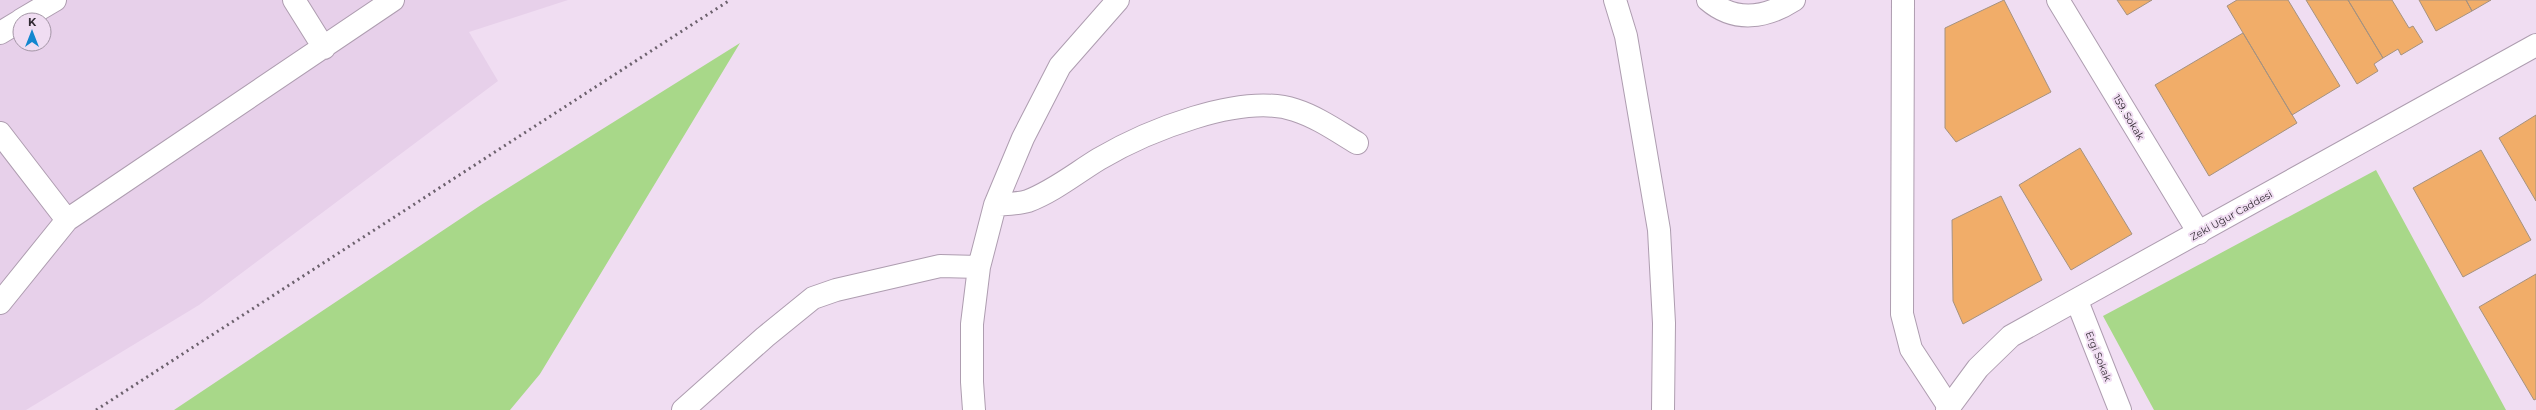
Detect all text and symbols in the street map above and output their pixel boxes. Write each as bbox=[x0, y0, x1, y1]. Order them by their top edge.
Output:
north arrow bbox=[12, 12, 52, 52]
text: K bbox=[28, 15, 37, 29]
street label: 159. Sokak bbox=[2110, 92, 2147, 142]
street label: Zeki Uğur Caddesi bbox=[2188, 187, 2275, 243]
street label: Ergi Sokak bbox=[2083, 329, 2114, 383]

